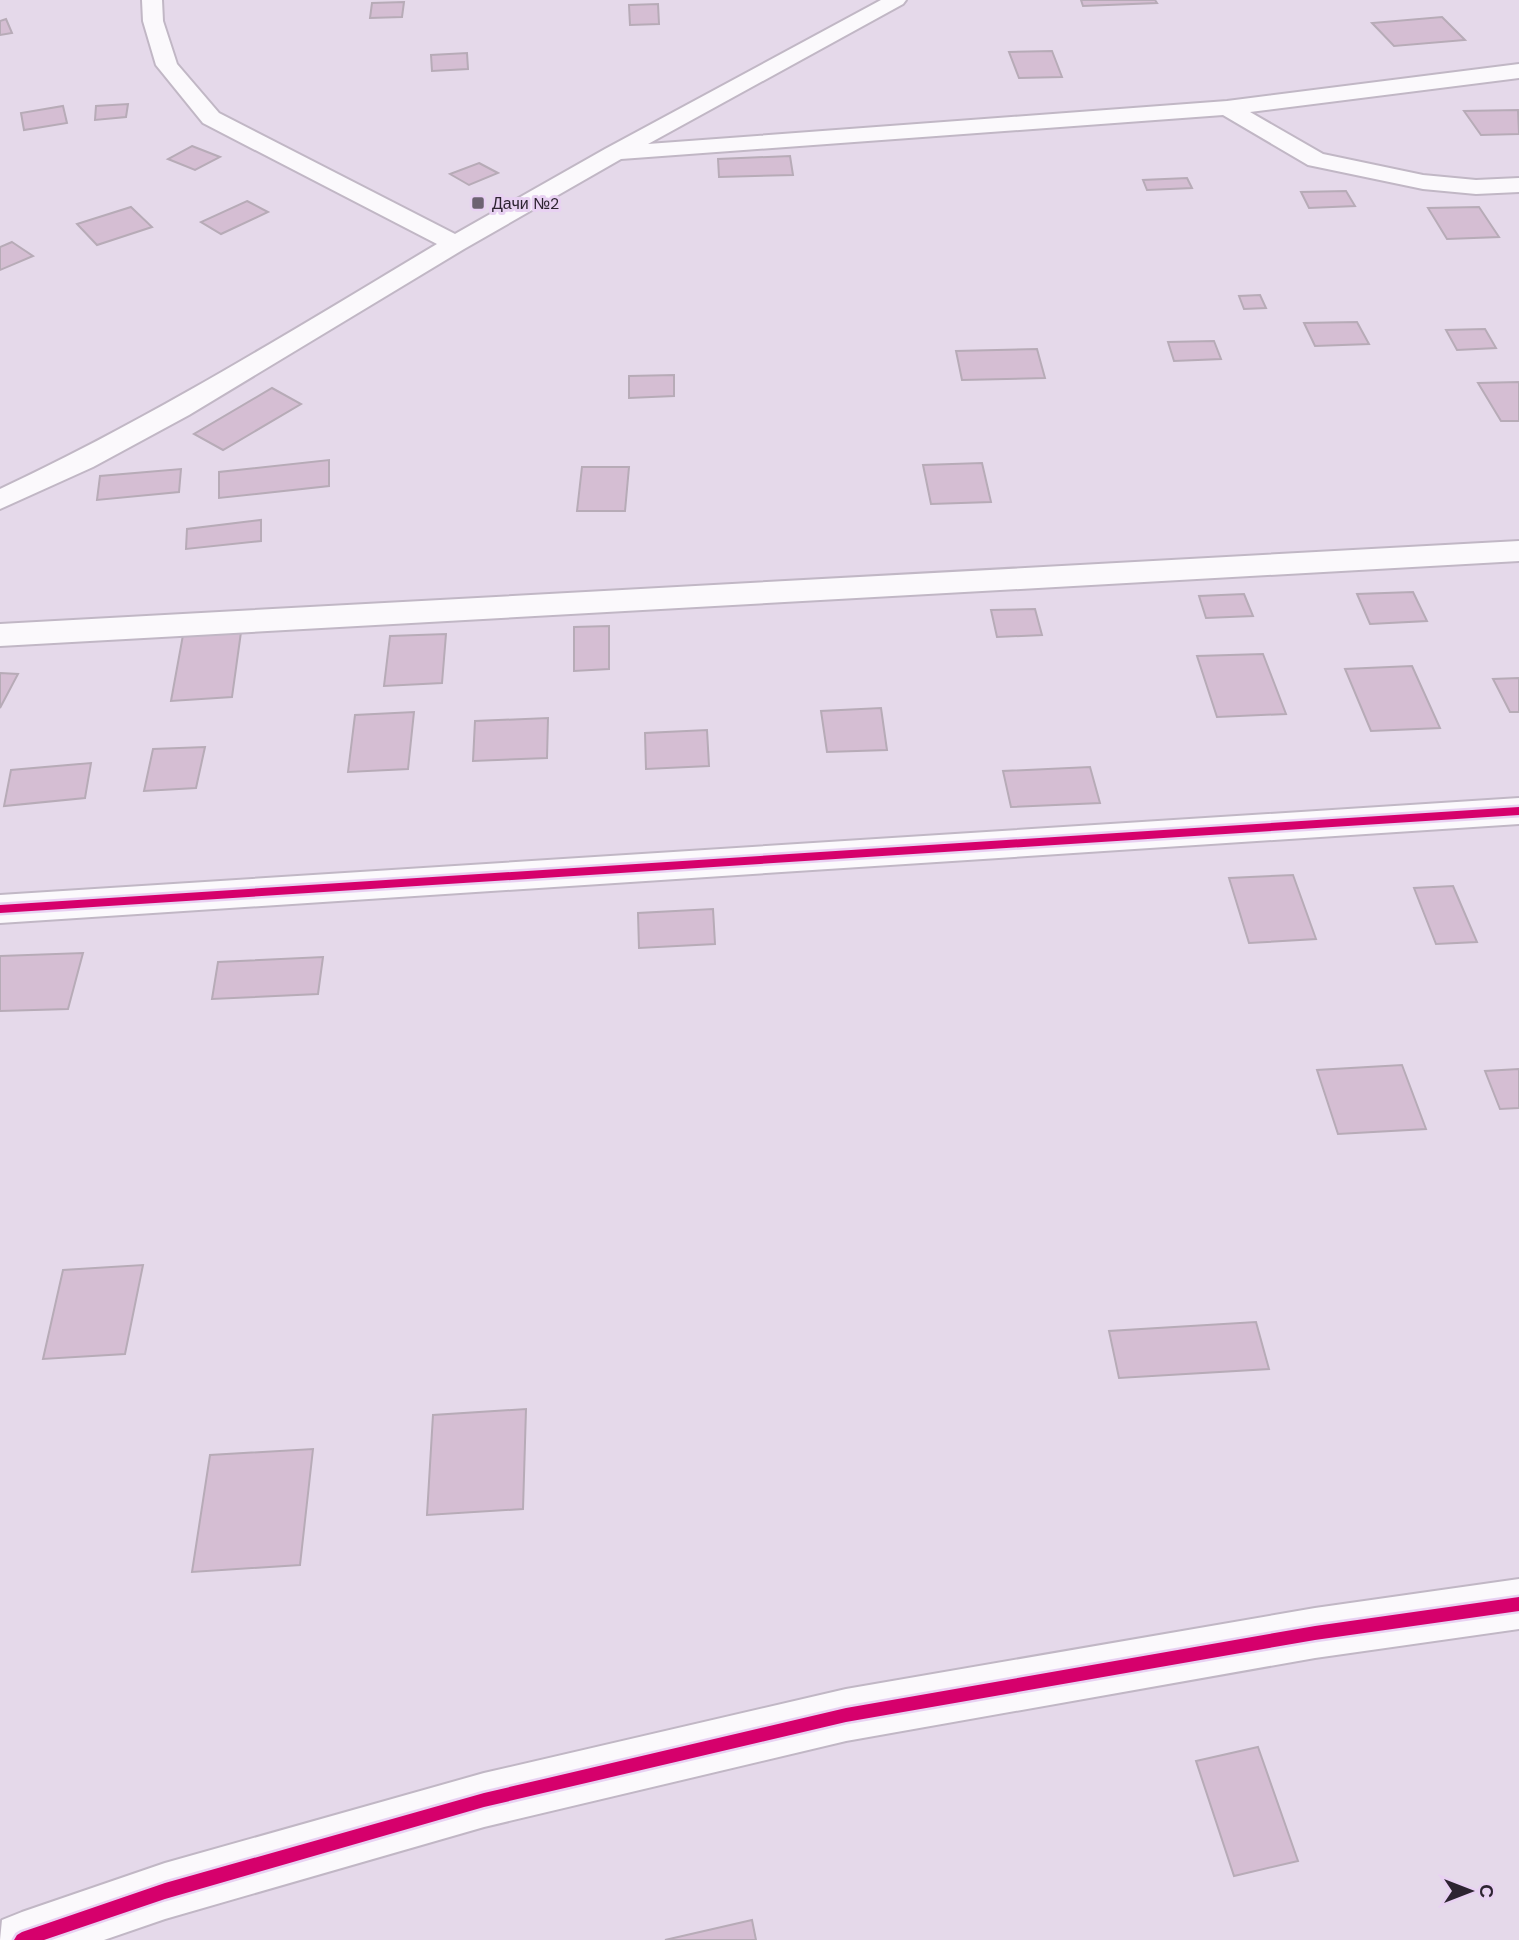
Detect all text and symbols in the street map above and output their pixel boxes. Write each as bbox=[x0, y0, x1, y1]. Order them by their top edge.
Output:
place label: Дачи №2 bbox=[492, 193, 559, 214]
marker: Дачи №2 bbox=[470, 195, 486, 211]
north arrow bbox=[1435, 1856, 1505, 1926]
text: С bbox=[1474, 1884, 1499, 1898]

